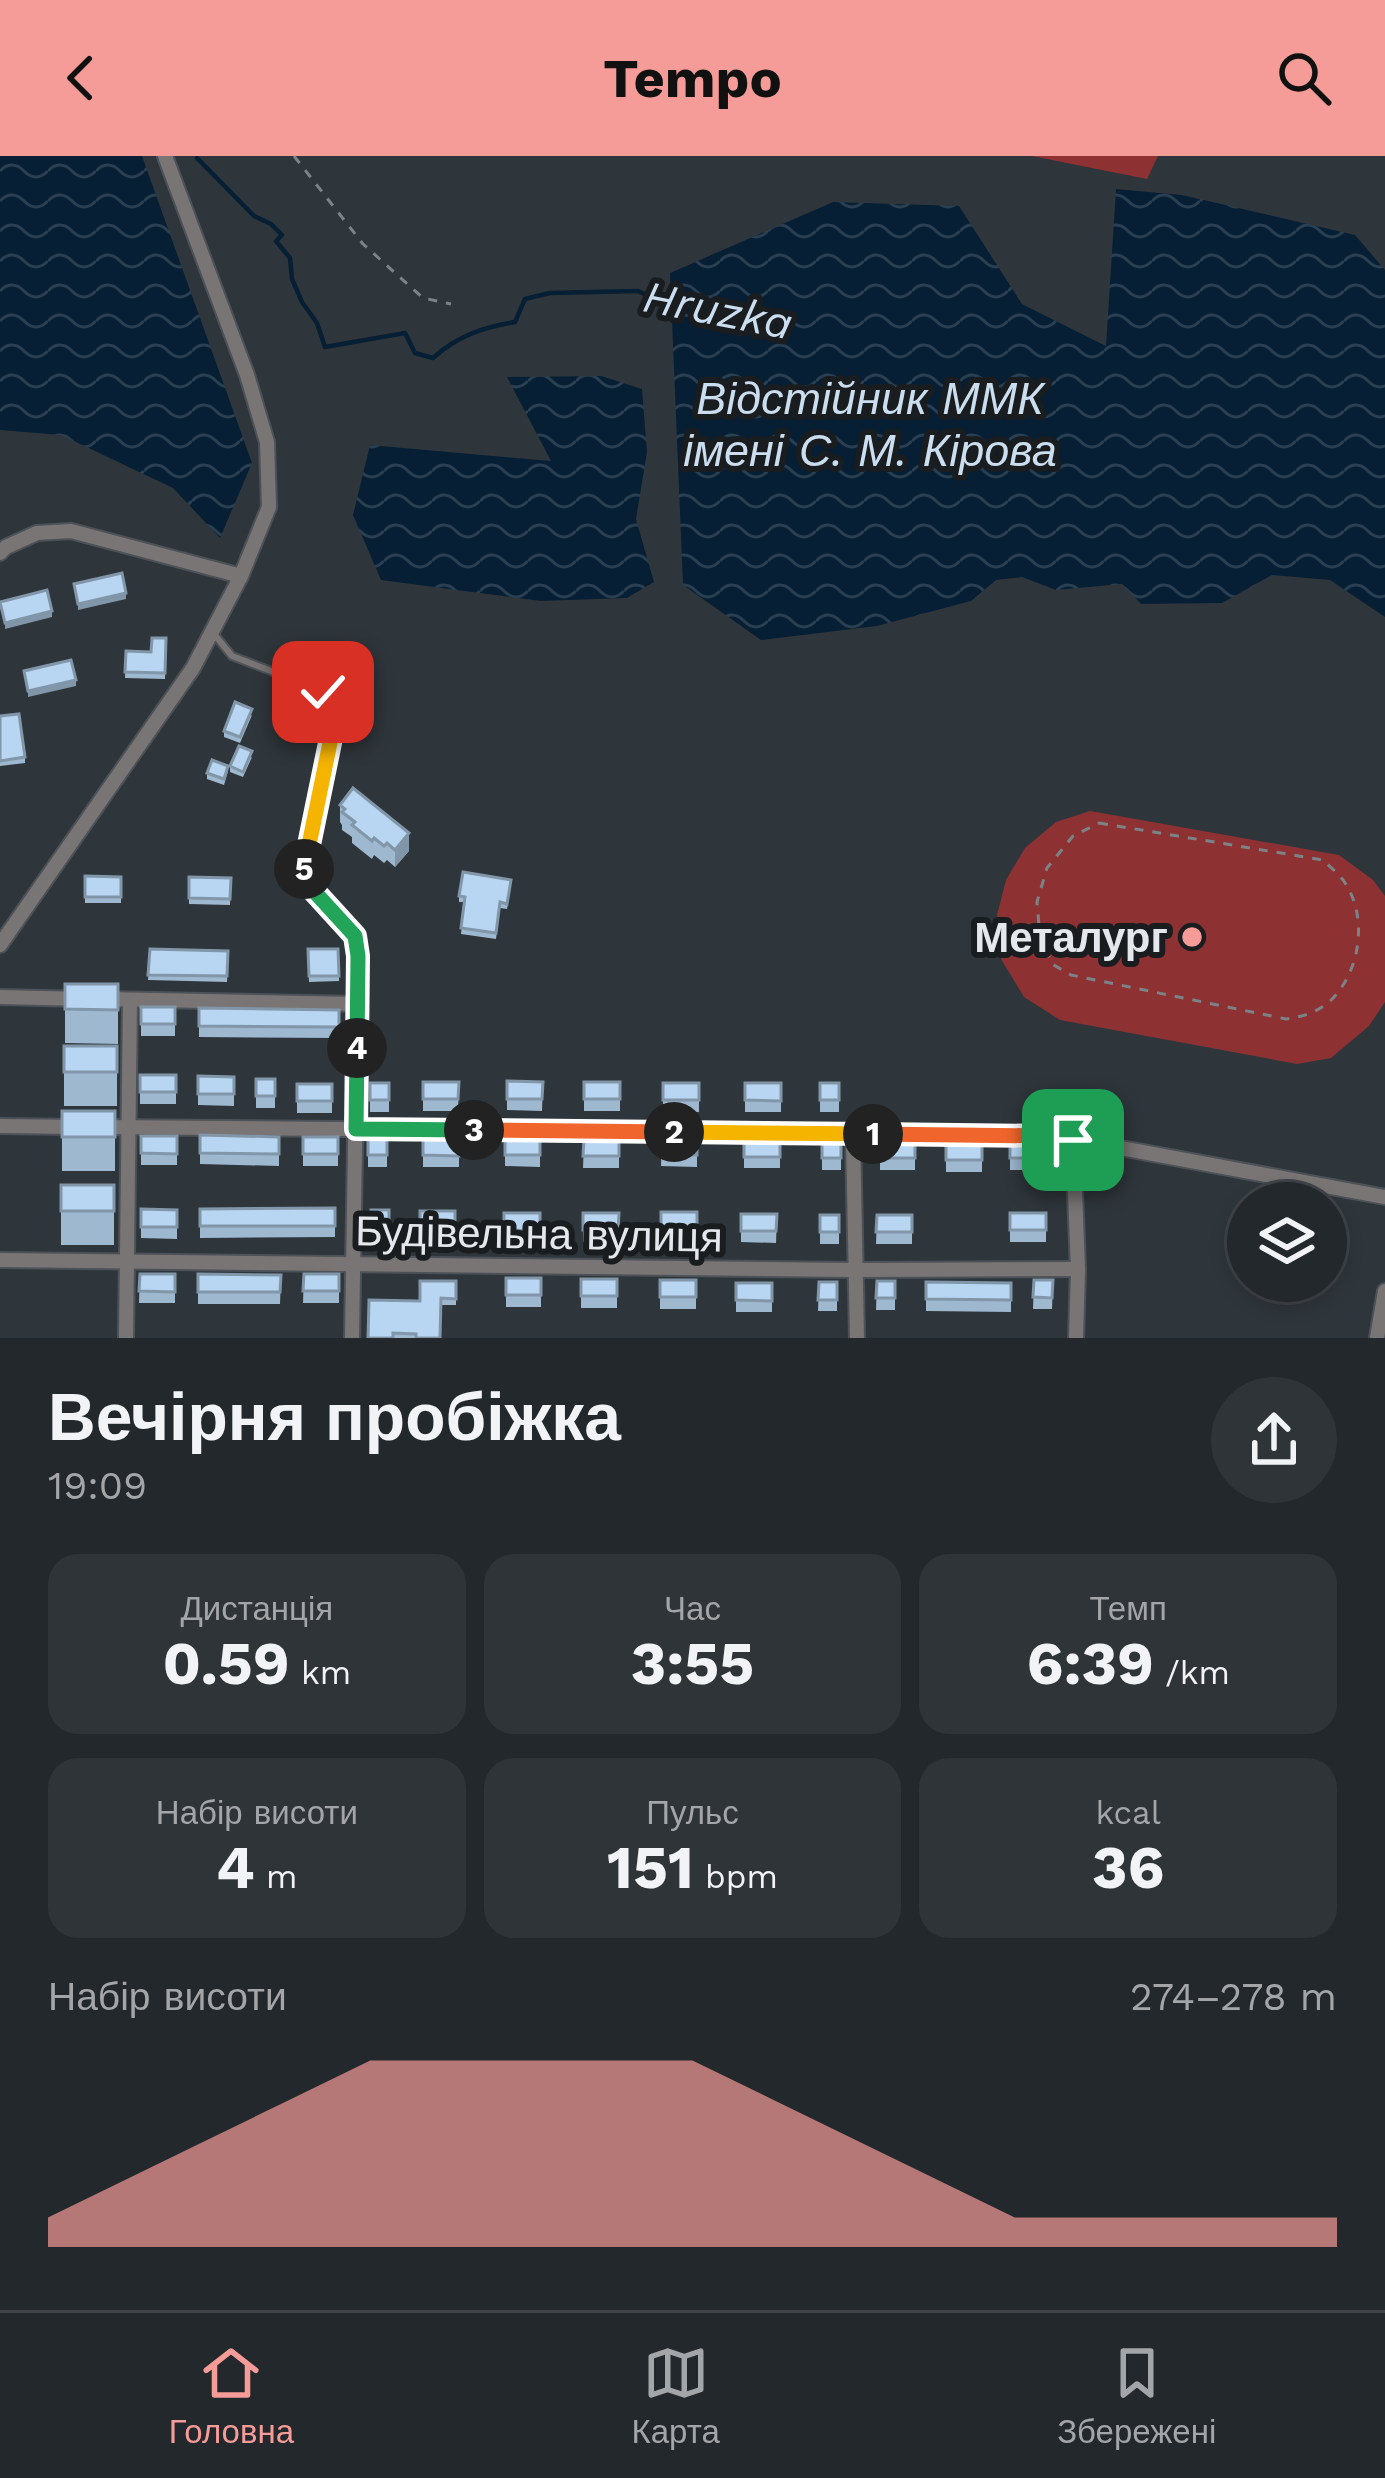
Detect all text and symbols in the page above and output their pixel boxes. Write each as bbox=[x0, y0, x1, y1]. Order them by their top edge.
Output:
icon: back bbox=[48, 45, 114, 111]
icon: search bbox=[1271, 45, 1337, 111]
text: Tempo bbox=[603, 47, 782, 110]
water label: Hruzka bbox=[639, 270, 797, 350]
water label: Відстійник ММК імені С. М. Кірова bbox=[683, 372, 1057, 477]
pin bbox=[272, 641, 374, 743]
icon: check bbox=[290, 659, 356, 725]
pin: 5 bbox=[274, 839, 334, 899]
text: 5 bbox=[294, 849, 314, 888]
place label: Металург bbox=[974, 913, 1168, 962]
marker: Металург bbox=[1179, 924, 1205, 950]
pin: 4 bbox=[327, 1018, 387, 1078]
text: 4 bbox=[346, 1028, 368, 1067]
pin bbox=[1022, 1089, 1124, 1191]
pin: 3 bbox=[444, 1100, 504, 1160]
pin: 2 bbox=[644, 1102, 704, 1162]
pin: 1 bbox=[843, 1104, 903, 1164]
icon: arrive bbox=[1040, 1107, 1106, 1173]
text: 3 bbox=[464, 1110, 484, 1149]
text: 2 bbox=[664, 1112, 684, 1151]
text: 1 bbox=[866, 1114, 880, 1153]
map controls bbox=[1227, 1182, 1347, 1302]
button: layers bbox=[1227, 1182, 1347, 1302]
street label: Будівельна вулиця bbox=[355, 1206, 723, 1262]
button: share bbox=[1211, 1377, 1337, 1503]
text: Вечірня пробіжка bbox=[48, 1379, 621, 1456]
text: 19:09 bbox=[48, 1463, 147, 1508]
text: Дистанція bbox=[180, 1589, 333, 1628]
text: Час bbox=[664, 1589, 721, 1628]
text: Темп bbox=[1090, 1589, 1167, 1628]
text: 0.59 bbox=[162, 1628, 290, 1699]
text: 3:55 bbox=[631, 1628, 754, 1699]
text: 6:39 bbox=[1026, 1628, 1154, 1699]
text: km bbox=[290, 1653, 351, 1692]
text: /km bbox=[1154, 1653, 1230, 1692]
text: Набір висоти bbox=[156, 1793, 358, 1832]
text: Пульс bbox=[646, 1793, 739, 1832]
text: kcal bbox=[1095, 1793, 1161, 1832]
text: 4 bbox=[216, 1832, 255, 1903]
text: 151 bbox=[607, 1832, 694, 1903]
text: 36 bbox=[1092, 1832, 1164, 1903]
text: m bbox=[255, 1857, 298, 1896]
text: bpm bbox=[694, 1857, 778, 1896]
text: Набір висоти bbox=[48, 1974, 287, 2019]
text: 274–278 m bbox=[1130, 1974, 1337, 2019]
tab: Головна bbox=[169, 2340, 294, 2451]
tab: Карта bbox=[631, 2340, 720, 2451]
tab: Збережені bbox=[1057, 2340, 1216, 2451]

